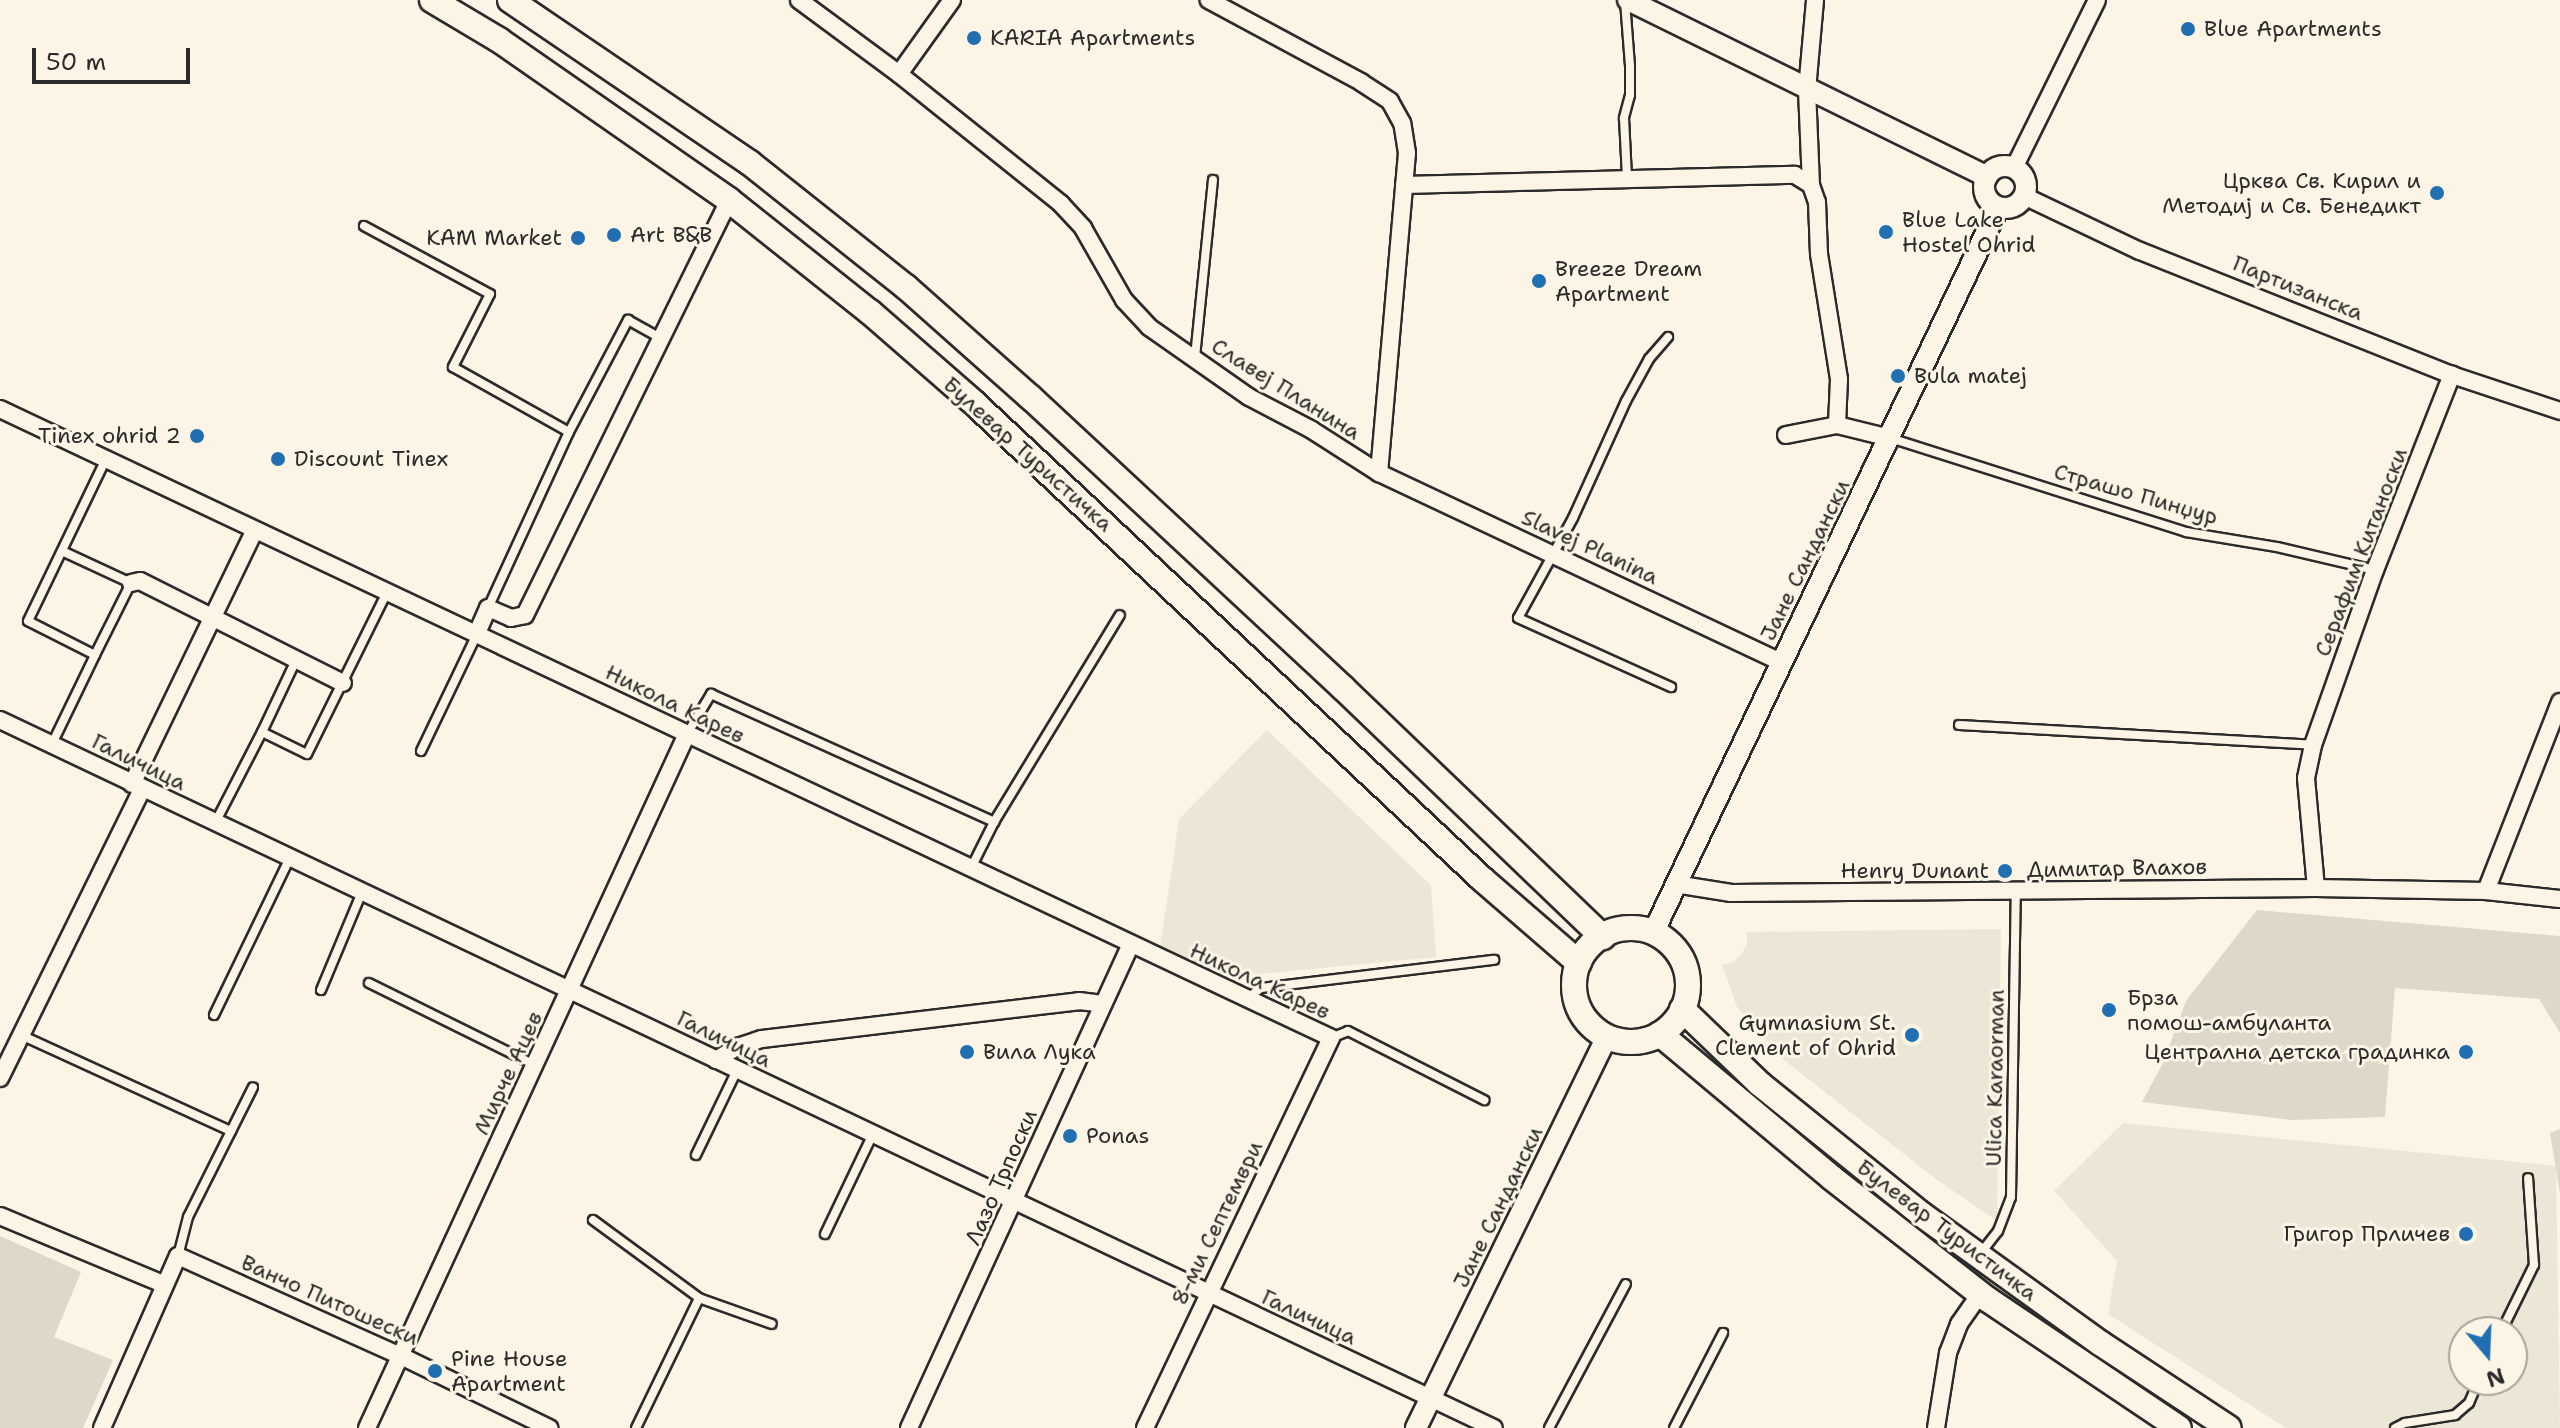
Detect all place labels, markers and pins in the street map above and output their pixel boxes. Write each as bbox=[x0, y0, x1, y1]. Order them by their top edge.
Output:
place label: Blue Apartments bbox=[2204, 16, 2382, 42]
marker: Blue Apartments bbox=[2179, 20, 2197, 38]
place label: KARIA Apartments bbox=[990, 25, 1195, 51]
marker: KARIA Apartments bbox=[965, 29, 983, 47]
place label: Црква Св. Кирил и Методиј и Св. Бенедикт bbox=[2162, 167, 2421, 218]
marker: Црква Св. Кирил и Методиј и Св. Бенедикт bbox=[2428, 184, 2446, 202]
place label: Blue Lake Hostel Ohrid bbox=[1902, 206, 2035, 258]
place label: Art B&B bbox=[630, 222, 712, 248]
marker: Blue Lake Hostel Ohrid bbox=[1877, 223, 1895, 241]
place label: KAM Market bbox=[426, 225, 562, 251]
marker: Art B&B bbox=[605, 226, 623, 244]
marker: KAM Market bbox=[569, 229, 587, 247]
place label: Breeze Dream Apartment bbox=[1555, 255, 1702, 306]
marker: Breeze Dream Apartment bbox=[1530, 272, 1548, 290]
place label: Bula matej bbox=[1914, 363, 2027, 389]
marker: Bula matej bbox=[1889, 367, 1907, 385]
place label: Tinex ohrid 2 bbox=[38, 423, 181, 449]
marker: Tinex ohrid 2 bbox=[188, 427, 206, 445]
place label: Discount Tinex bbox=[294, 446, 448, 472]
marker: Discount Tinex bbox=[269, 450, 287, 468]
place label: Henry Dunant bbox=[1841, 858, 1989, 884]
marker: Henry Dunant bbox=[1996, 862, 2014, 880]
place label: Брза помош-амбуланта bbox=[2127, 984, 2331, 1036]
marker: Брза помош-амбуланта bbox=[2098, 999, 2120, 1021]
place label: Gymnasium St. Clement of Ohrid bbox=[1715, 1009, 1896, 1060]
marker: Gymnasium St. Clement of Ohrid bbox=[1903, 1026, 1921, 1044]
place label: Вила Лука bbox=[983, 1039, 1096, 1065]
place label: Централна детска градинка bbox=[2144, 1039, 2450, 1065]
marker: Вила Лука bbox=[958, 1043, 976, 1061]
marker: Централна детска градинка bbox=[2457, 1043, 2475, 1061]
place label: Ponas bbox=[1086, 1123, 1149, 1149]
marker: Ponas bbox=[1061, 1127, 1079, 1145]
place label: Григор Прличев bbox=[2284, 1221, 2450, 1247]
marker: Григор Прличев bbox=[2457, 1225, 2475, 1243]
place label: Pine House Apartment bbox=[451, 1345, 568, 1396]
marker: Pine House Apartment bbox=[426, 1362, 444, 1380]

